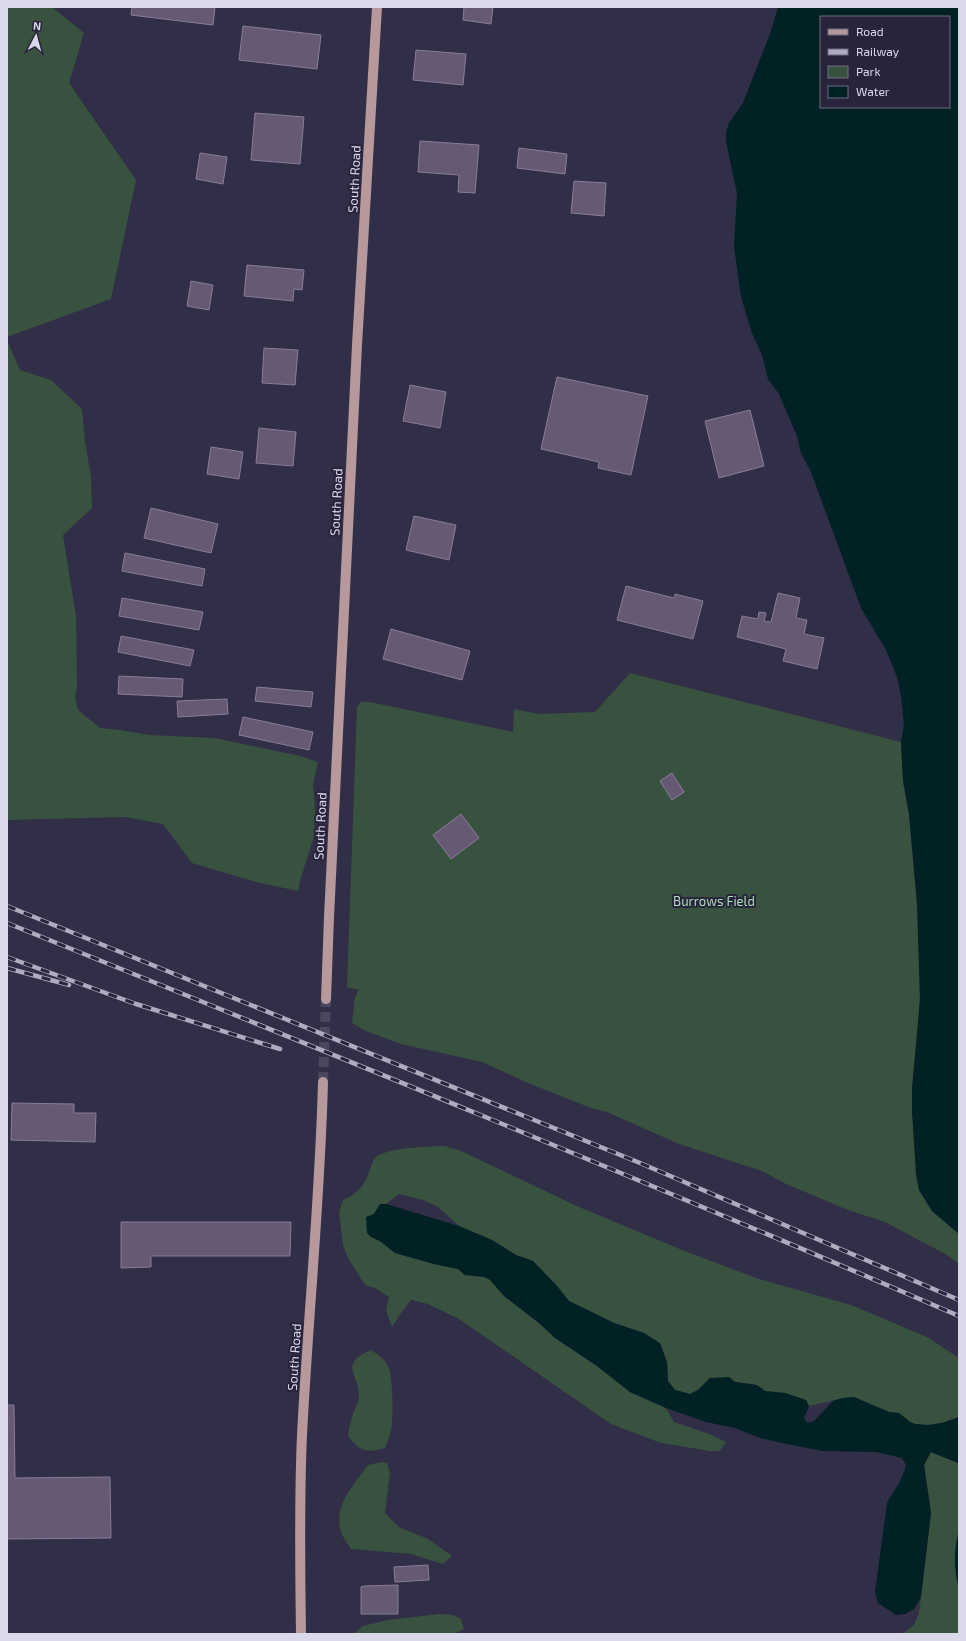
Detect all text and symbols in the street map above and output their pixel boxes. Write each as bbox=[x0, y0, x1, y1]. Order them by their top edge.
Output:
north arrow bbox=[16, 16, 56, 56]
legend bbox=[820, 16, 950, 108]
text: N bbox=[32, 19, 42, 32]
text: Road bbox=[856, 24, 884, 38]
text: Railway bbox=[856, 44, 900, 58]
text: Park bbox=[856, 64, 881, 78]
text: Water bbox=[856, 84, 890, 98]
street label: South Road bbox=[344, 145, 364, 213]
street label: South Road bbox=[326, 468, 346, 536]
street label: South Road bbox=[310, 792, 330, 860]
park label: Burrows Field bbox=[673, 893, 755, 909]
street label: South Road bbox=[284, 1323, 304, 1391]

